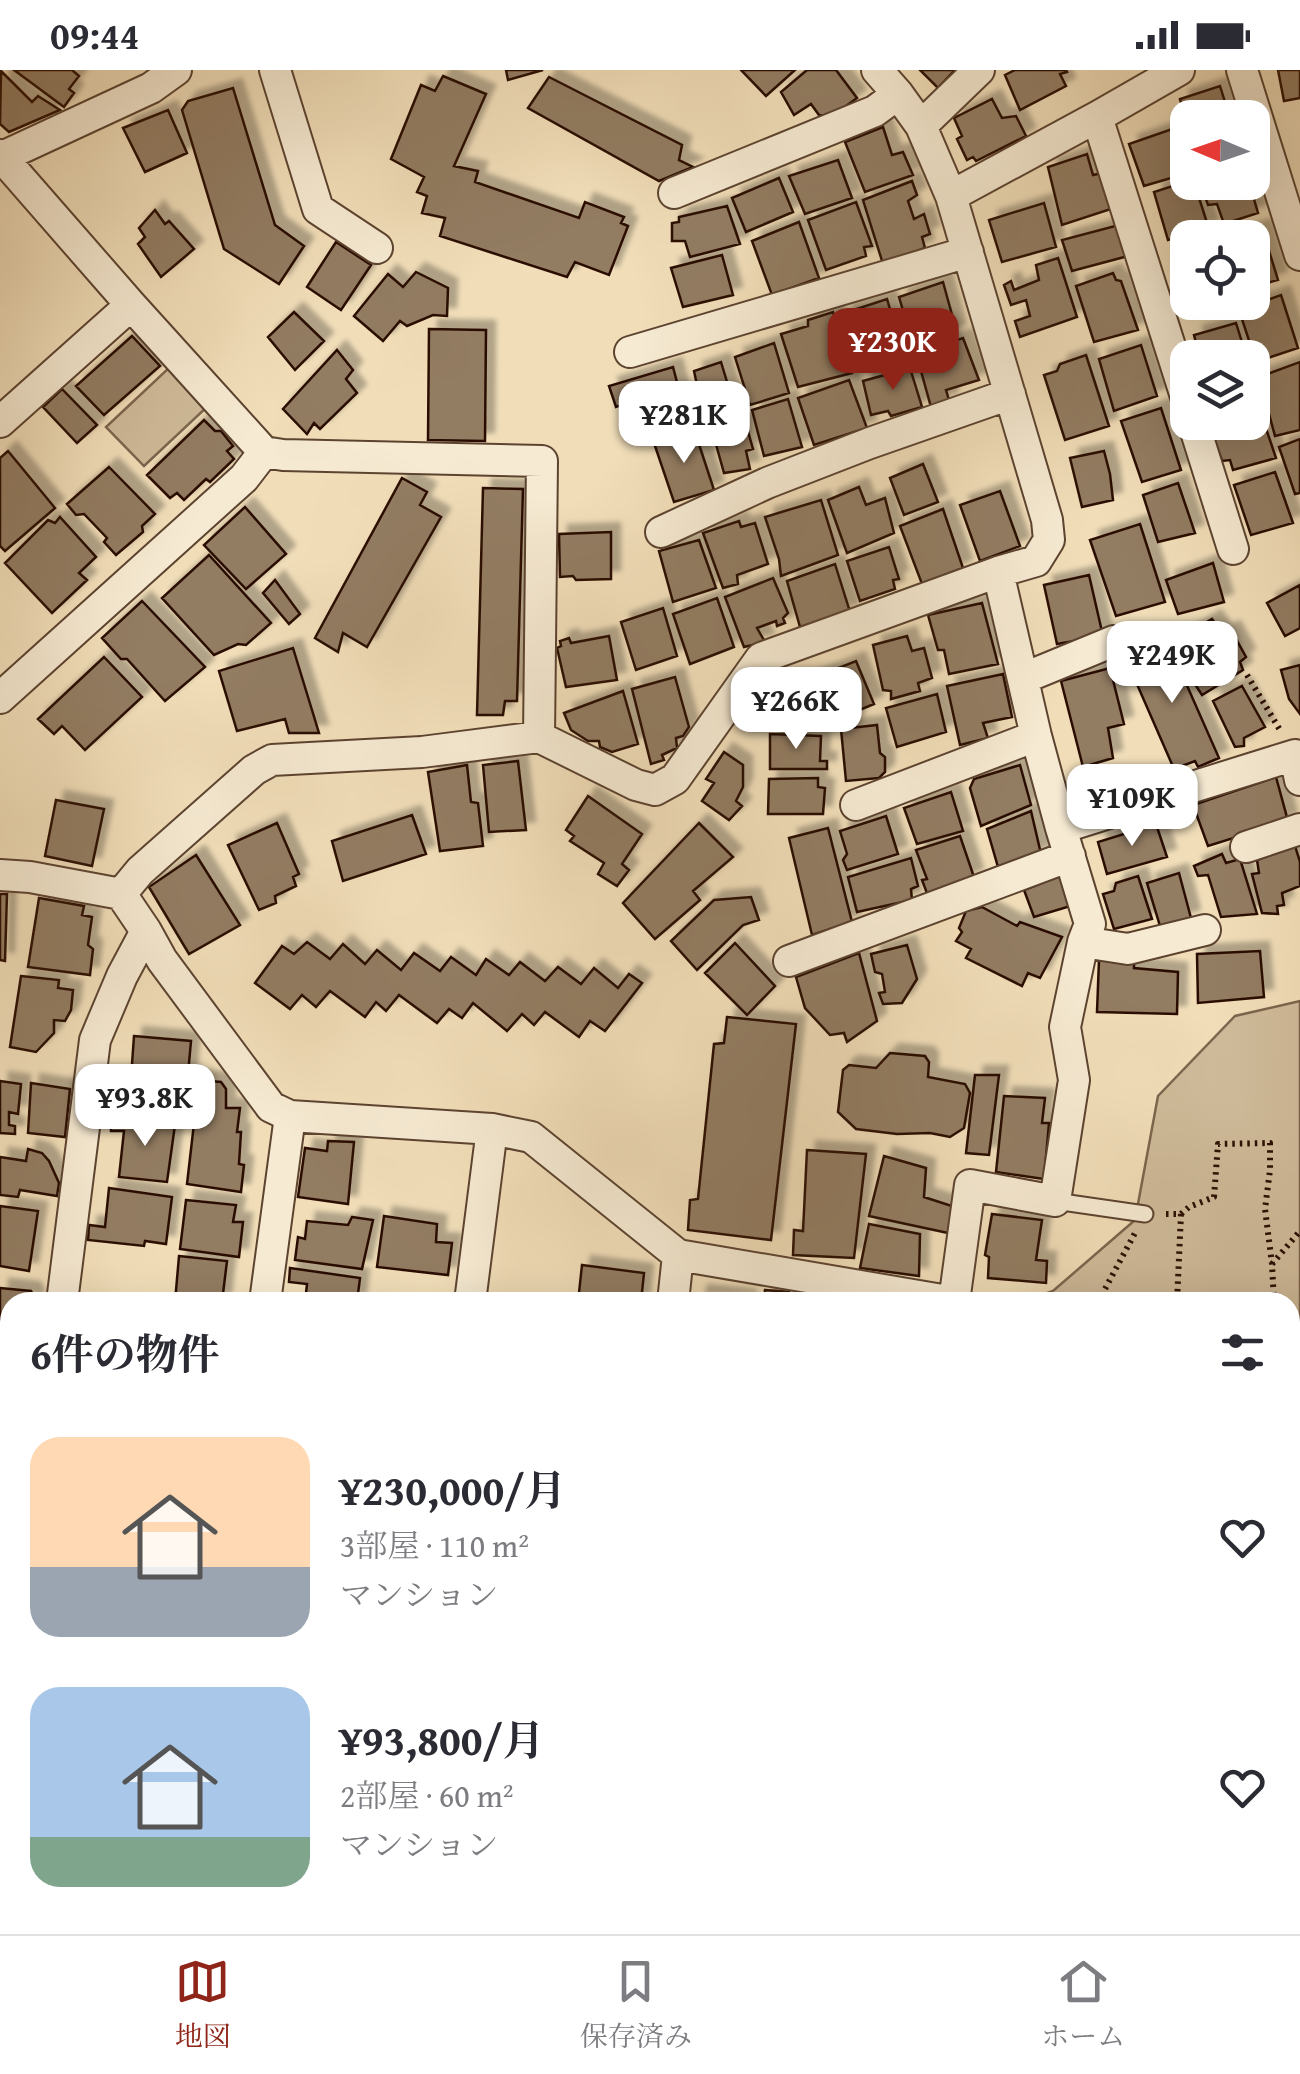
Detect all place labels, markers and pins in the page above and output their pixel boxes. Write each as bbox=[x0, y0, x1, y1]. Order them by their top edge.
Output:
pin: ¥230K bbox=[823, 308, 963, 393]
pin: ¥281K bbox=[614, 381, 754, 466]
pin: ¥249K bbox=[1102, 621, 1242, 706]
pin: ¥266K bbox=[726, 667, 866, 752]
pin: ¥109K bbox=[1062, 764, 1202, 849]
pin: ¥93.8K bbox=[64, 1064, 226, 1149]

